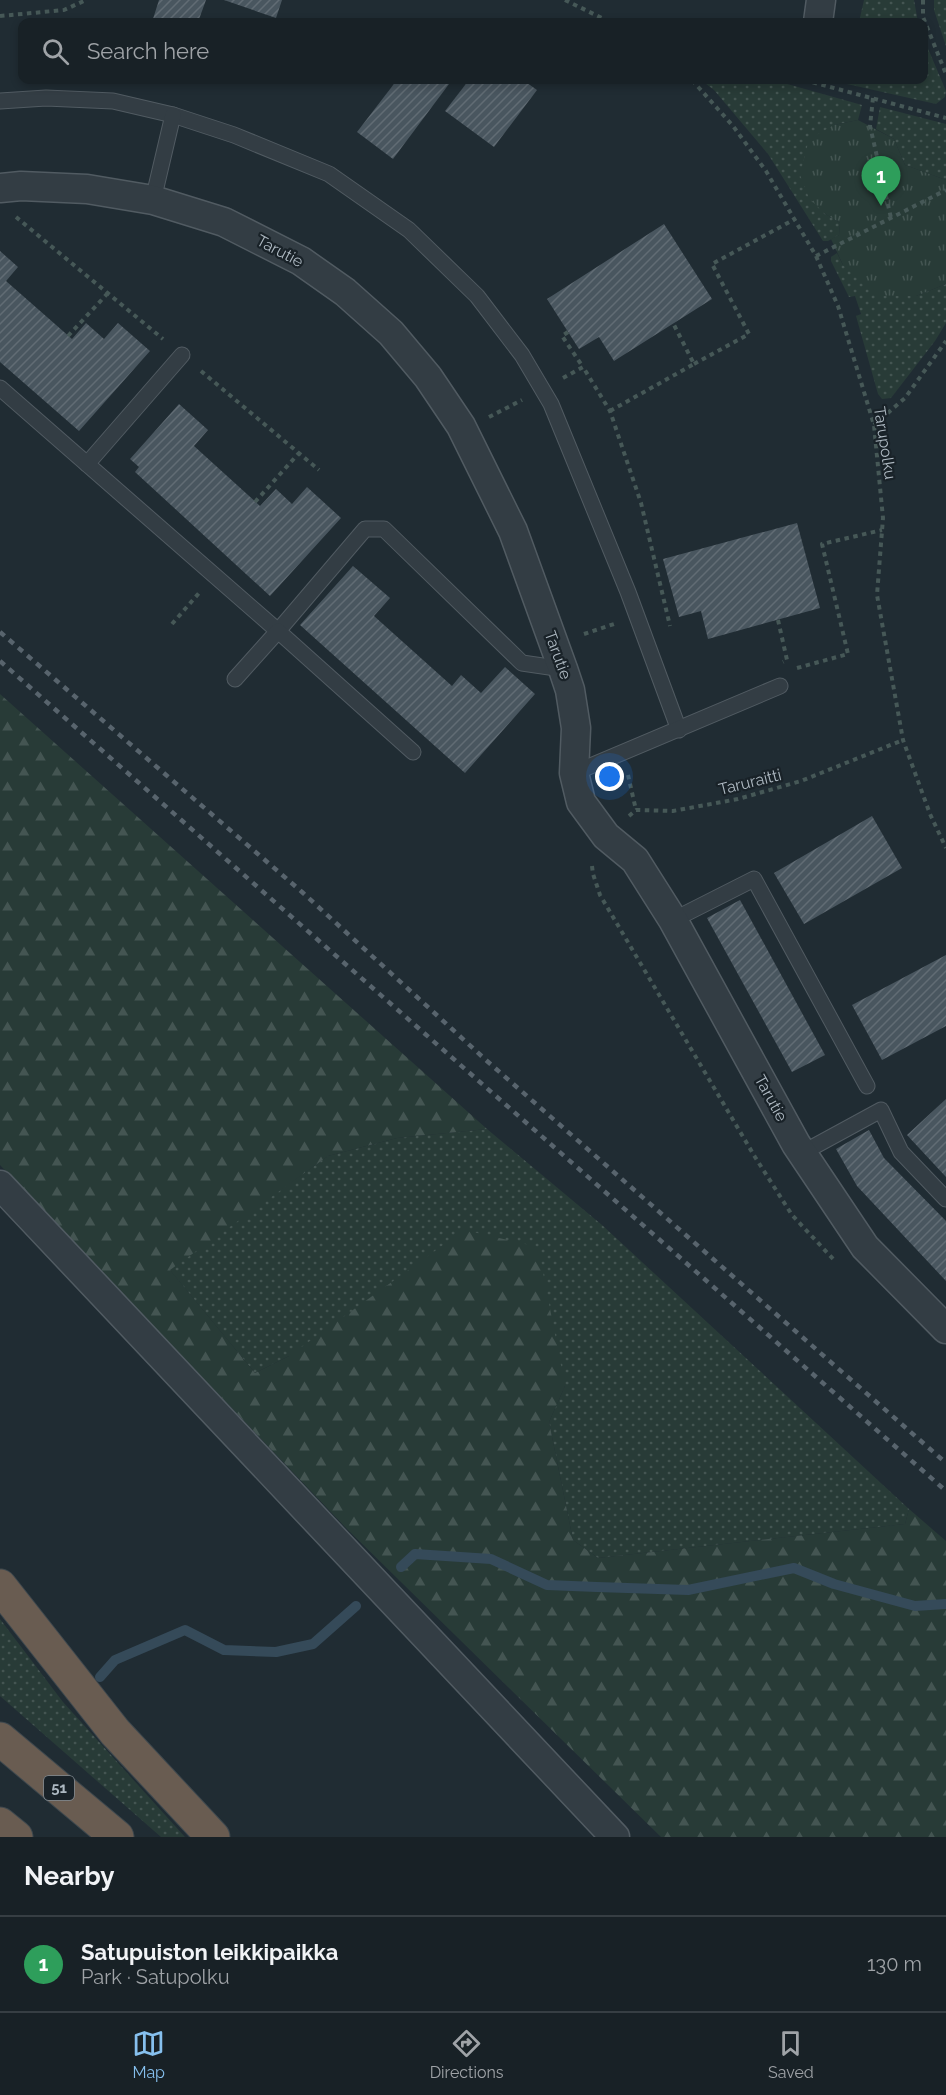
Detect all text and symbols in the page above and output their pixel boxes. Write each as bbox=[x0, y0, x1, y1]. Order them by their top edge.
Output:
search box bbox=[18, 18, 928, 84]
icon: search bbox=[39, 35, 72, 68]
text: Search here bbox=[87, 38, 209, 64]
pin: 1 bbox=[862, 156, 900, 206]
street label: Tarutie bbox=[253, 231, 307, 271]
street label: Tarupolku bbox=[870, 405, 900, 481]
street label: Tarutie bbox=[540, 628, 576, 682]
your location bbox=[595, 762, 624, 791]
street label: Taruraitti bbox=[717, 765, 783, 799]
street label: Tarutie bbox=[751, 1071, 791, 1125]
road number: 51 bbox=[44, 1776, 74, 1800]
text: Nearby bbox=[24, 1861, 114, 1891]
text: Satupuiston leikkipaikka bbox=[81, 1939, 338, 1965]
text: 1 bbox=[39, 1952, 48, 1976]
text: 130 m bbox=[867, 1952, 922, 1976]
text: Park · Satupolku bbox=[81, 1965, 230, 1989]
tab: Map bbox=[132, 2027, 165, 2082]
tab: Directions bbox=[430, 2027, 504, 2082]
tab: Saved bbox=[768, 2027, 814, 2082]

